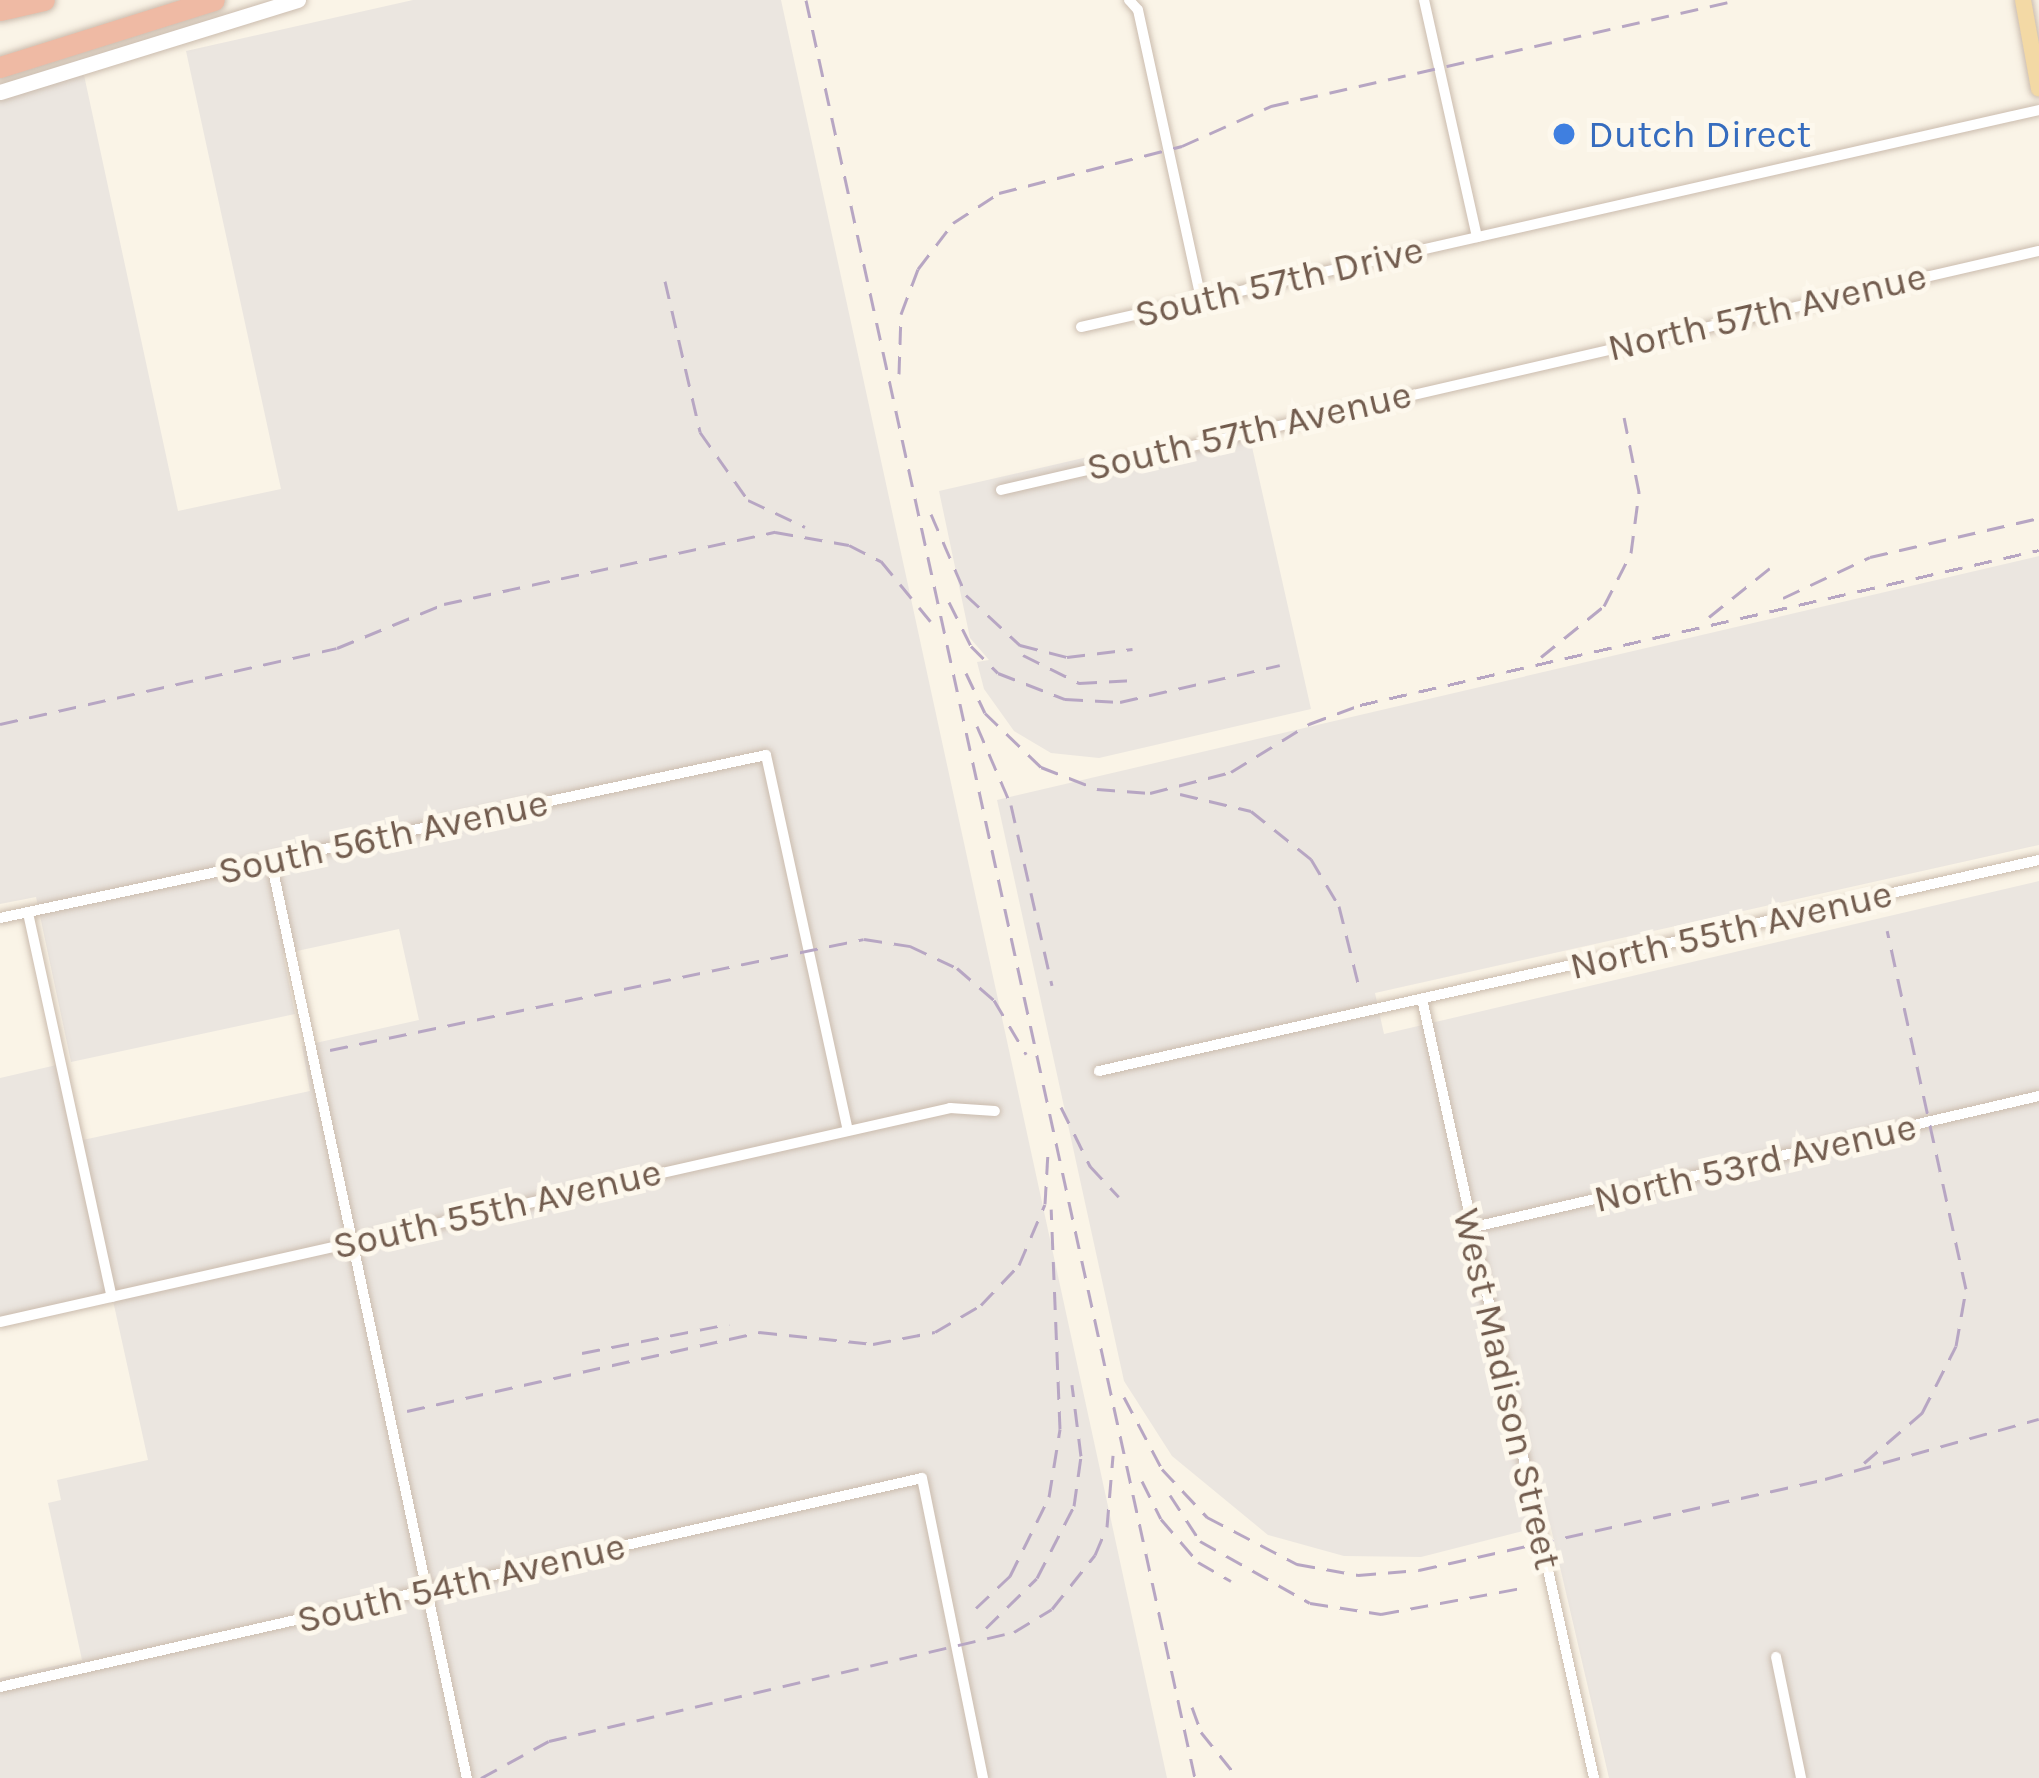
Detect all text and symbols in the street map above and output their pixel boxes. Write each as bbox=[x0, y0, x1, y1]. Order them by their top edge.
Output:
place label: Dutch Direct bbox=[1588, 111, 1811, 157]
marker: Dutch Direct bbox=[1551, 121, 1577, 147]
street label: South 57th Drive bbox=[1130, 226, 1428, 338]
street label: North 57th Avenue bbox=[1603, 253, 1931, 371]
street label: South 57th Avenue bbox=[1082, 371, 1416, 491]
street label: South 56th Avenue bbox=[214, 779, 552, 895]
street label: North 55th Avenue bbox=[1565, 870, 1897, 990]
street label: North 53rd Avenue bbox=[1589, 1103, 1921, 1223]
street label: South 55th Avenue bbox=[328, 1148, 666, 1270]
street label: West Madison Street bbox=[1443, 1204, 1571, 1574]
street label: South 54th Avenue bbox=[292, 1522, 630, 1644]

